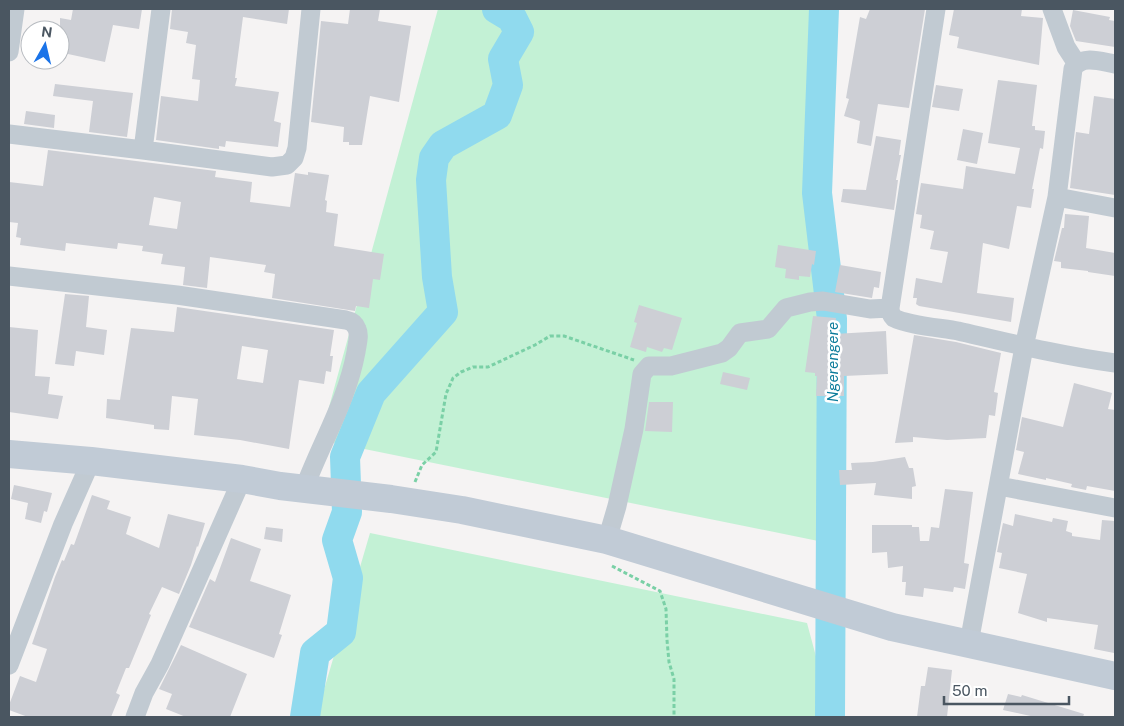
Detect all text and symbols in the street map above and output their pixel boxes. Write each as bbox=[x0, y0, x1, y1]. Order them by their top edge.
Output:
north arrow bbox=[20, 20, 70, 70]
text: N bbox=[40, 23, 53, 41]
water label: Ngerengere bbox=[824, 322, 841, 402]
scale bar bbox=[944, 674, 1069, 706]
text: 50 m bbox=[952, 682, 987, 699]

